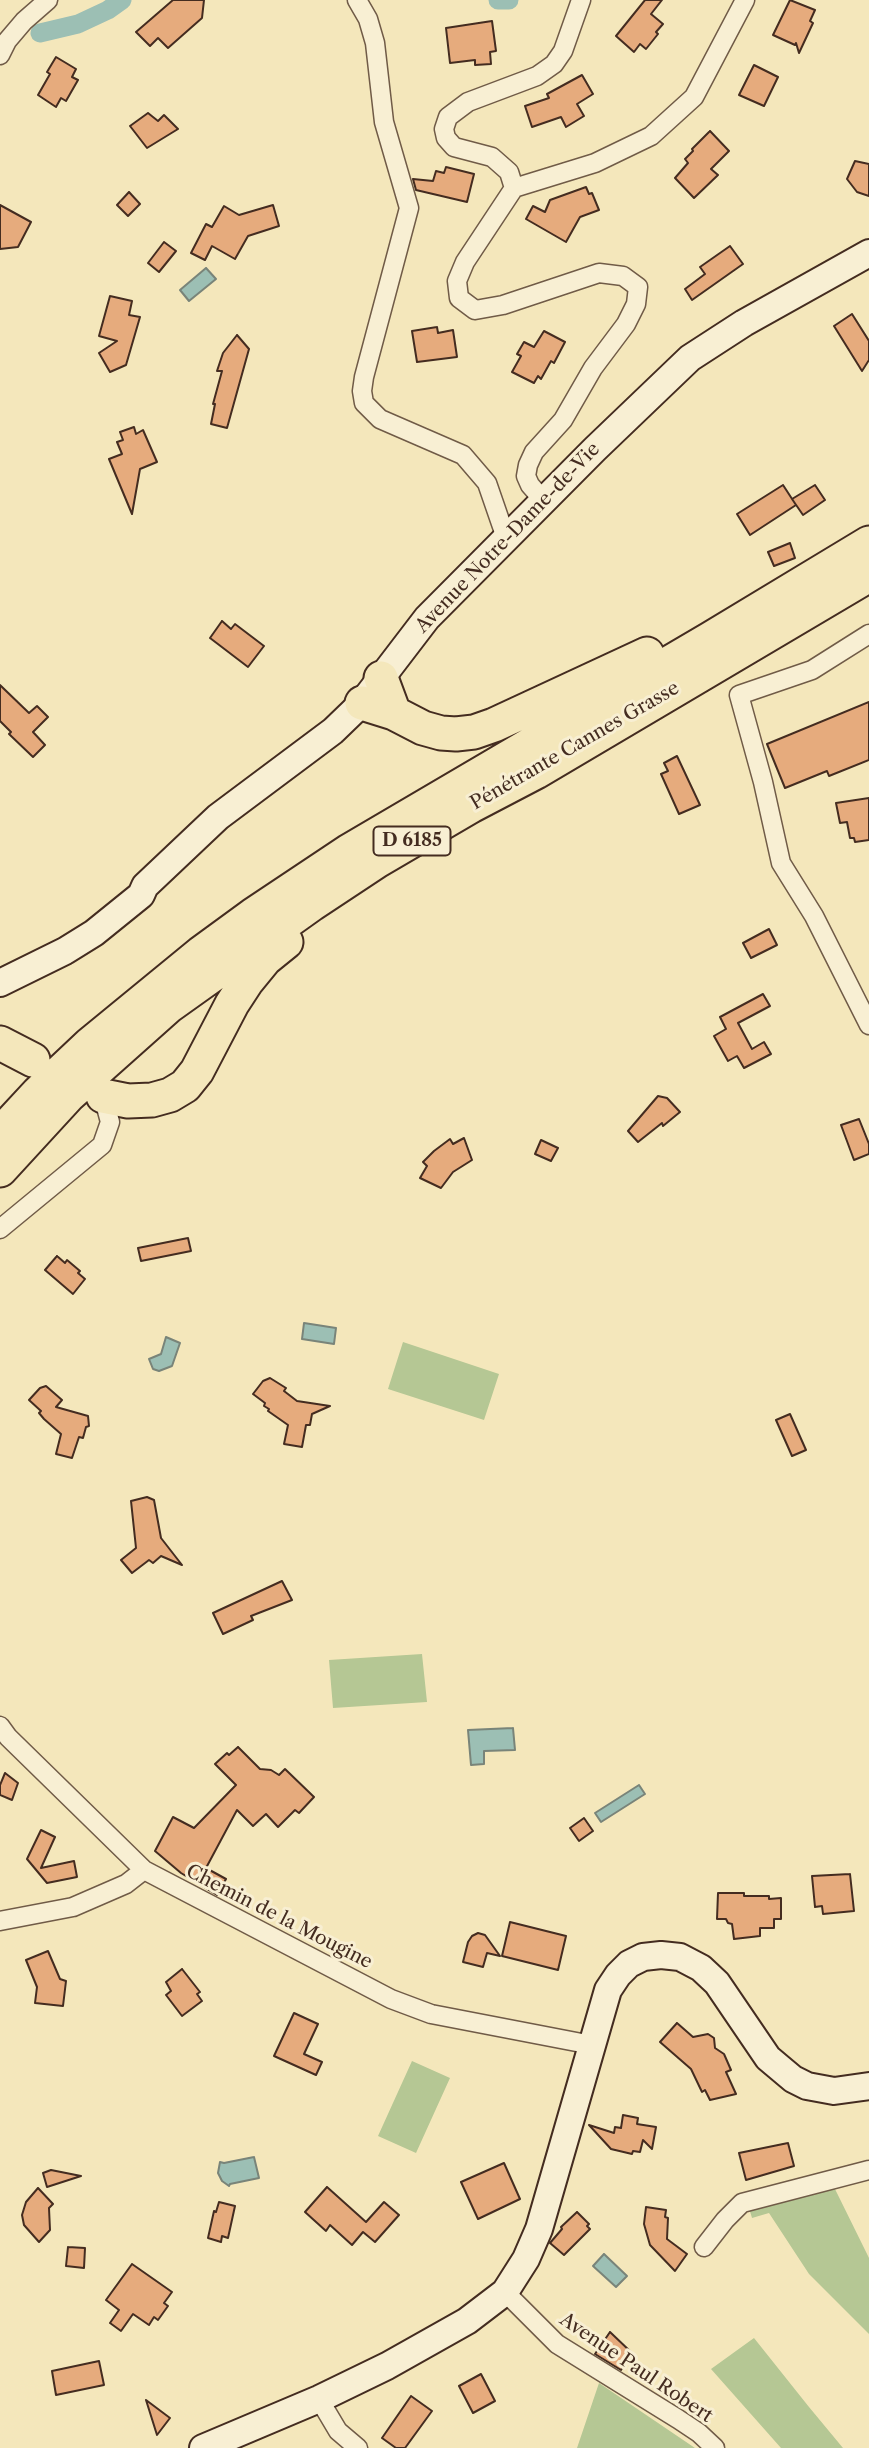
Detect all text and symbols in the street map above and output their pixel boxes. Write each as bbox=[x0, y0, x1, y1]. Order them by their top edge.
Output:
street label: Avenue Notre-Dame-de-Vie bbox=[411, 438, 605, 638]
street label: Pénétrante Cannes Grasse bbox=[467, 677, 683, 815]
road number: D 6185 bbox=[374, 826, 450, 856]
street label: Chemin de la Mougine bbox=[182, 1860, 376, 1974]
street label: Avenue Paul Robert bbox=[555, 2308, 717, 2428]

